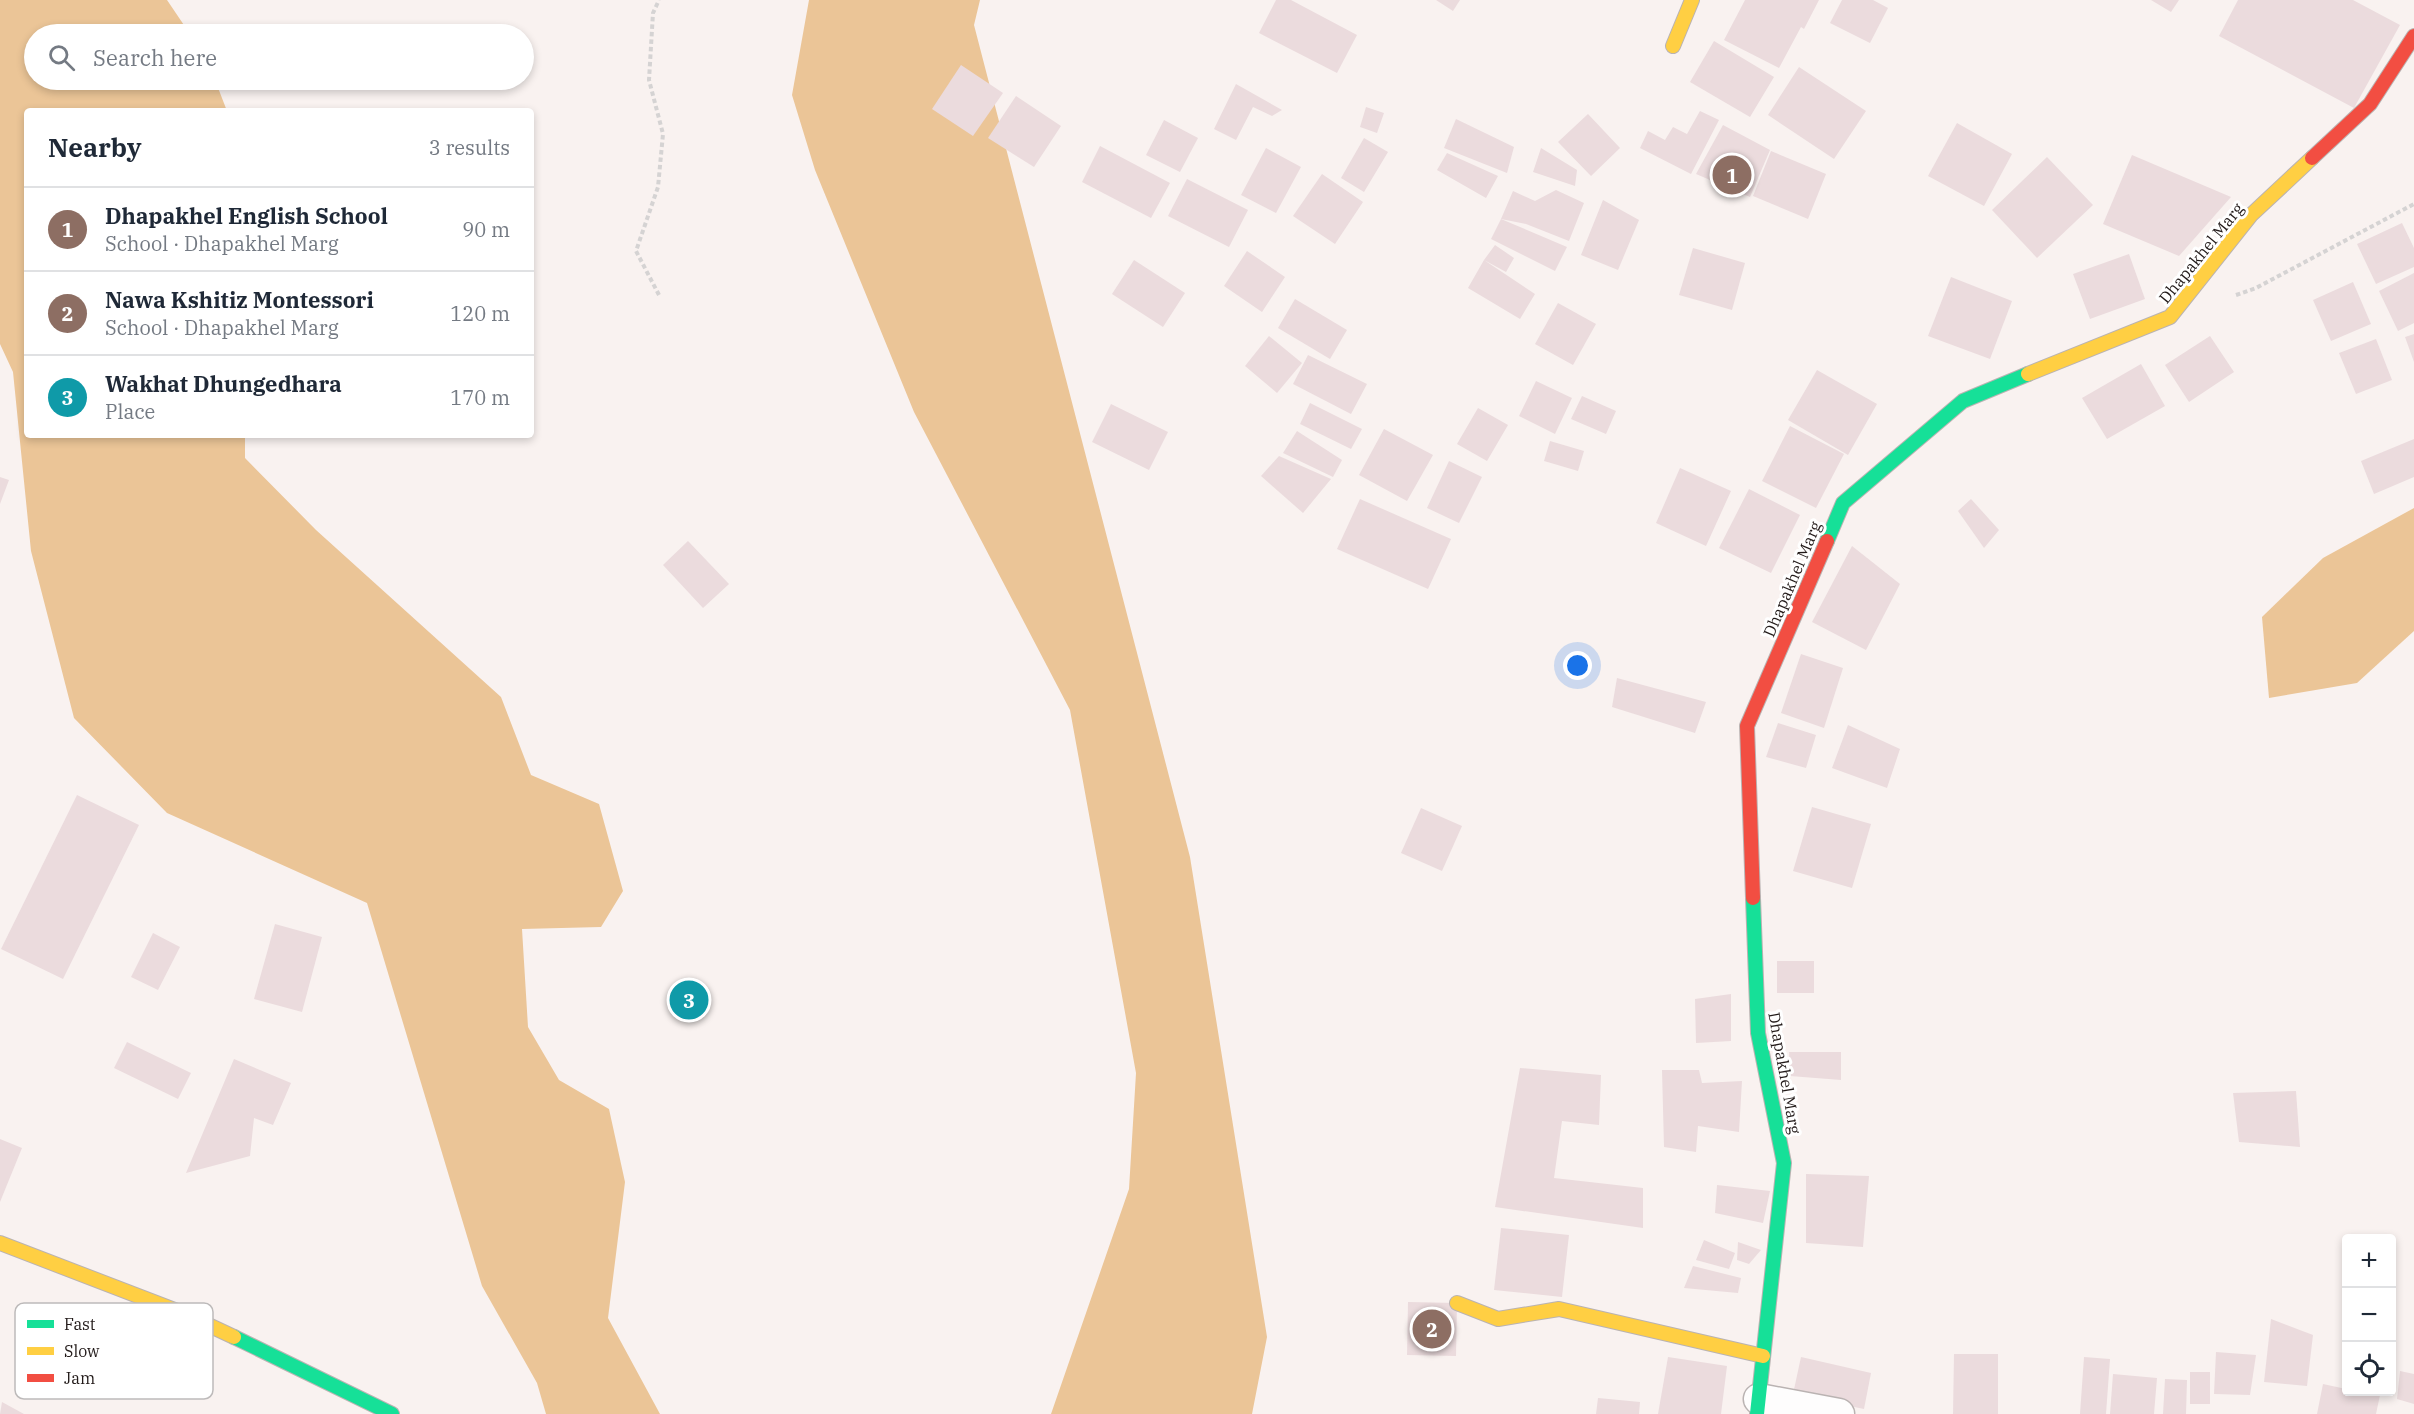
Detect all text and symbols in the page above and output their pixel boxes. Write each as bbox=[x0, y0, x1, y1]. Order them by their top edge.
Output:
search box bbox=[24, 24, 534, 90]
icon: search bbox=[45, 41, 78, 74]
text: Search here bbox=[93, 43, 217, 72]
text: Nearby bbox=[48, 130, 142, 164]
text: 3 results bbox=[429, 134, 510, 161]
pin: 1 bbox=[1712, 152, 1752, 198]
street label: Dhapakhel Marg bbox=[2154, 198, 2248, 307]
text: Dhapakhel English School bbox=[105, 201, 388, 230]
text: 1 bbox=[62, 216, 74, 243]
text: 90 m bbox=[462, 216, 510, 243]
text: School · Dhapakhel Marg bbox=[105, 230, 339, 257]
text: Nawa Kshitiz Montessori bbox=[105, 285, 374, 314]
text: 2 bbox=[62, 300, 74, 327]
text: 120 m bbox=[450, 300, 510, 327]
text: School · Dhapakhel Marg bbox=[105, 314, 339, 341]
text: Wakhat Dhungedhara bbox=[105, 369, 342, 398]
text: 3 bbox=[62, 384, 74, 411]
text: 170 m bbox=[450, 384, 510, 411]
text: Place bbox=[105, 398, 155, 425]
street label: Dhapakhel Marg bbox=[1759, 518, 1825, 640]
your location bbox=[1563, 651, 1592, 680]
pin: 3 bbox=[670, 978, 708, 1022]
street label: Dhapakhel Marg bbox=[1764, 1010, 1806, 1136]
map controls bbox=[2342, 1234, 2396, 1396]
button: + bbox=[2342, 1234, 2396, 1288]
button: − bbox=[2342, 1288, 2396, 1342]
legend bbox=[15, 1303, 213, 1399]
pin: 2 bbox=[1412, 1306, 1452, 1352]
text: Fast bbox=[64, 1314, 96, 1334]
text: Slow bbox=[64, 1341, 100, 1361]
button: locate bbox=[2342, 1342, 2396, 1396]
text: Jam bbox=[64, 1368, 95, 1388]

